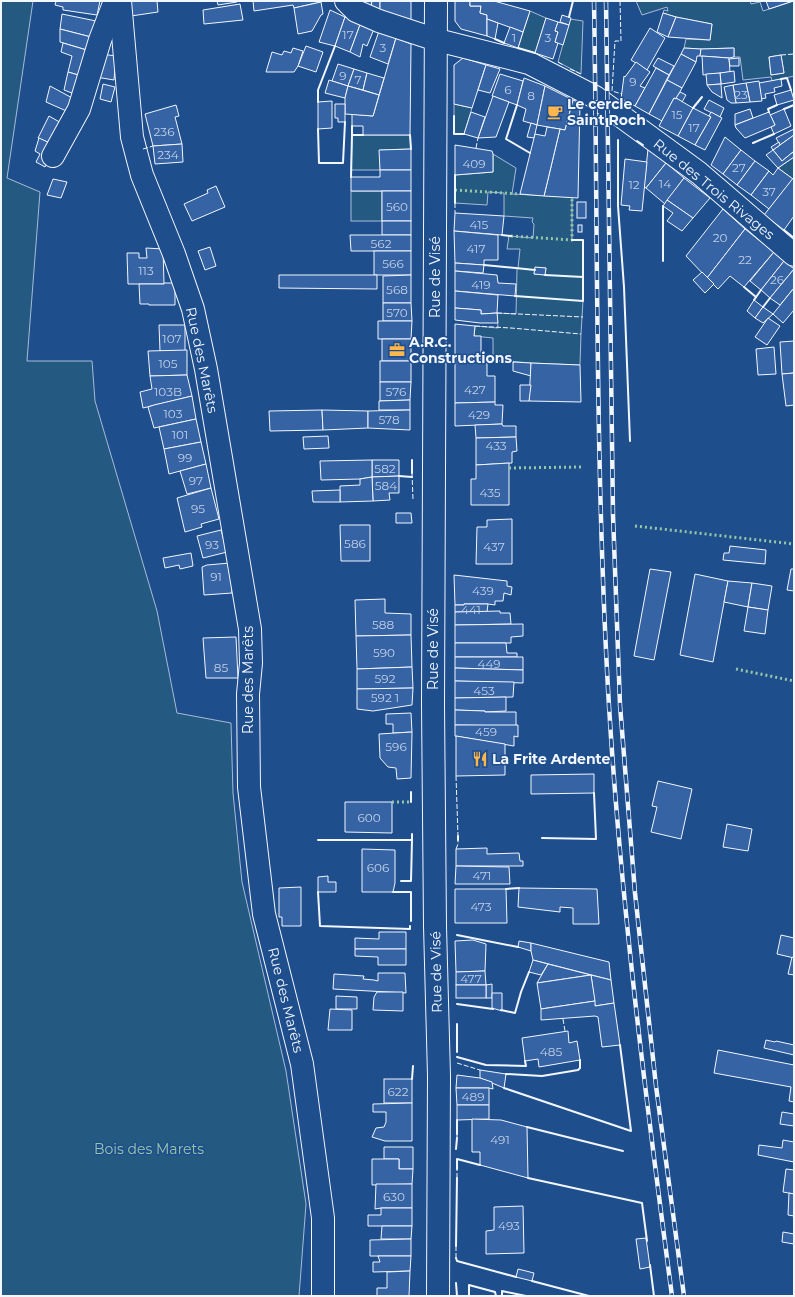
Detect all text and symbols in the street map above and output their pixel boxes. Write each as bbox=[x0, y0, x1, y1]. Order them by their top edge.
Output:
house number: 17 bbox=[342, 27, 354, 42]
house number: 1 bbox=[512, 30, 516, 45]
house number: 3 bbox=[545, 30, 552, 45]
house number: 3 bbox=[380, 40, 387, 55]
house number: 9 bbox=[339, 68, 347, 83]
house number: 7 bbox=[354, 72, 362, 87]
house number: 9 bbox=[629, 74, 637, 89]
house number: 6 bbox=[504, 82, 512, 97]
house number: 23 bbox=[734, 87, 748, 102]
house number: 8 bbox=[527, 88, 535, 103]
place label: Le cercle Saint Roch bbox=[567, 95, 646, 129]
cafe icon: Le cercle Saint Roch bbox=[546, 103, 564, 121]
house number: 15 bbox=[671, 107, 683, 122]
house number: 17 bbox=[688, 120, 700, 135]
house number: 236 bbox=[154, 124, 174, 139]
street label: Rue des Trois Rivages bbox=[650, 135, 778, 244]
house number: 234 bbox=[157, 147, 179, 162]
house number: 409 bbox=[462, 156, 486, 171]
house number: 27 bbox=[732, 160, 746, 175]
house number: 14 bbox=[659, 176, 671, 191]
house number: 12 bbox=[628, 177, 640, 192]
house number: 37 bbox=[762, 184, 776, 199]
house number: 560 bbox=[386, 199, 408, 214]
house number: 415 bbox=[470, 217, 489, 232]
house number: 20 bbox=[713, 230, 727, 245]
house number: 562 bbox=[371, 236, 392, 251]
street label: Rue de Visé bbox=[426, 236, 444, 318]
house number: 417 bbox=[466, 241, 486, 256]
house number: 22 bbox=[738, 252, 752, 267]
house number: 566 bbox=[382, 256, 404, 271]
house number: 113 bbox=[138, 263, 154, 278]
house number: 26 bbox=[770, 272, 784, 287]
house number: 419 bbox=[471, 277, 491, 292]
house number: 568 bbox=[386, 282, 408, 297]
street label: Rue des Marêts bbox=[182, 305, 222, 415]
house number: 570 bbox=[386, 305, 408, 320]
house number: 107 bbox=[162, 331, 182, 346]
place label: A.R.C. Constructions bbox=[408, 333, 512, 367]
office icon: A.R.C. Constructions bbox=[388, 341, 406, 359]
house number: 105 bbox=[158, 356, 178, 371]
house number: 427 bbox=[464, 382, 486, 397]
house number: 103B bbox=[154, 384, 182, 399]
house number: 576 bbox=[386, 384, 406, 399]
house number: 103 bbox=[164, 406, 183, 421]
house number: 429 bbox=[468, 407, 490, 422]
house number: 578 bbox=[378, 412, 400, 427]
house number: 101 bbox=[172, 427, 188, 442]
house number: 433 bbox=[485, 438, 507, 453]
house number: 99 bbox=[178, 450, 192, 465]
house number: 582 bbox=[374, 461, 396, 476]
house number: 97 bbox=[189, 473, 203, 488]
house number: 584 bbox=[375, 478, 397, 493]
house number: 435 bbox=[479, 485, 501, 500]
house number: 95 bbox=[191, 501, 205, 516]
house number: 586 bbox=[344, 536, 366, 551]
house number: 93 bbox=[205, 537, 219, 552]
house number: 437 bbox=[483, 539, 505, 554]
house number: 91 bbox=[210, 569, 222, 584]
house number: 439 bbox=[472, 583, 494, 598]
house number: 441 bbox=[461, 602, 481, 617]
street label: Rue de Visé bbox=[424, 608, 442, 690]
house number: 588 bbox=[372, 617, 394, 632]
street label: Rue des Marêts bbox=[239, 626, 257, 734]
house number: 590 bbox=[373, 645, 395, 660]
house number: 449 bbox=[477, 656, 501, 671]
house number: 85 bbox=[214, 660, 228, 675]
house number: 592 bbox=[375, 671, 396, 686]
house number: 453 bbox=[473, 683, 495, 698]
house number: 592 1 bbox=[371, 690, 399, 705]
house number: 459 bbox=[475, 724, 497, 739]
house number: 596 bbox=[385, 739, 407, 754]
restaurant icon: La Frite Ardente bbox=[471, 750, 489, 768]
place label: La Frite Ardente bbox=[492, 750, 610, 768]
house number: 600 bbox=[357, 810, 381, 825]
house number: 606 bbox=[367, 860, 389, 875]
house number: 471 bbox=[473, 868, 491, 883]
house number: 473 bbox=[470, 899, 492, 914]
street label: Rue de Visé bbox=[426, 931, 446, 1013]
street label: Rue des Marêts bbox=[264, 945, 308, 1055]
house number: 477 bbox=[460, 971, 482, 986]
house number: 485 bbox=[540, 1044, 562, 1059]
house number: 622 bbox=[388, 1084, 409, 1099]
house number: 489 bbox=[461, 1089, 485, 1104]
house number: 491 bbox=[490, 1132, 510, 1147]
park label: Bois des Marets bbox=[94, 1140, 204, 1158]
house number: 630 bbox=[383, 1189, 405, 1204]
house number: 493 bbox=[498, 1218, 520, 1233]

